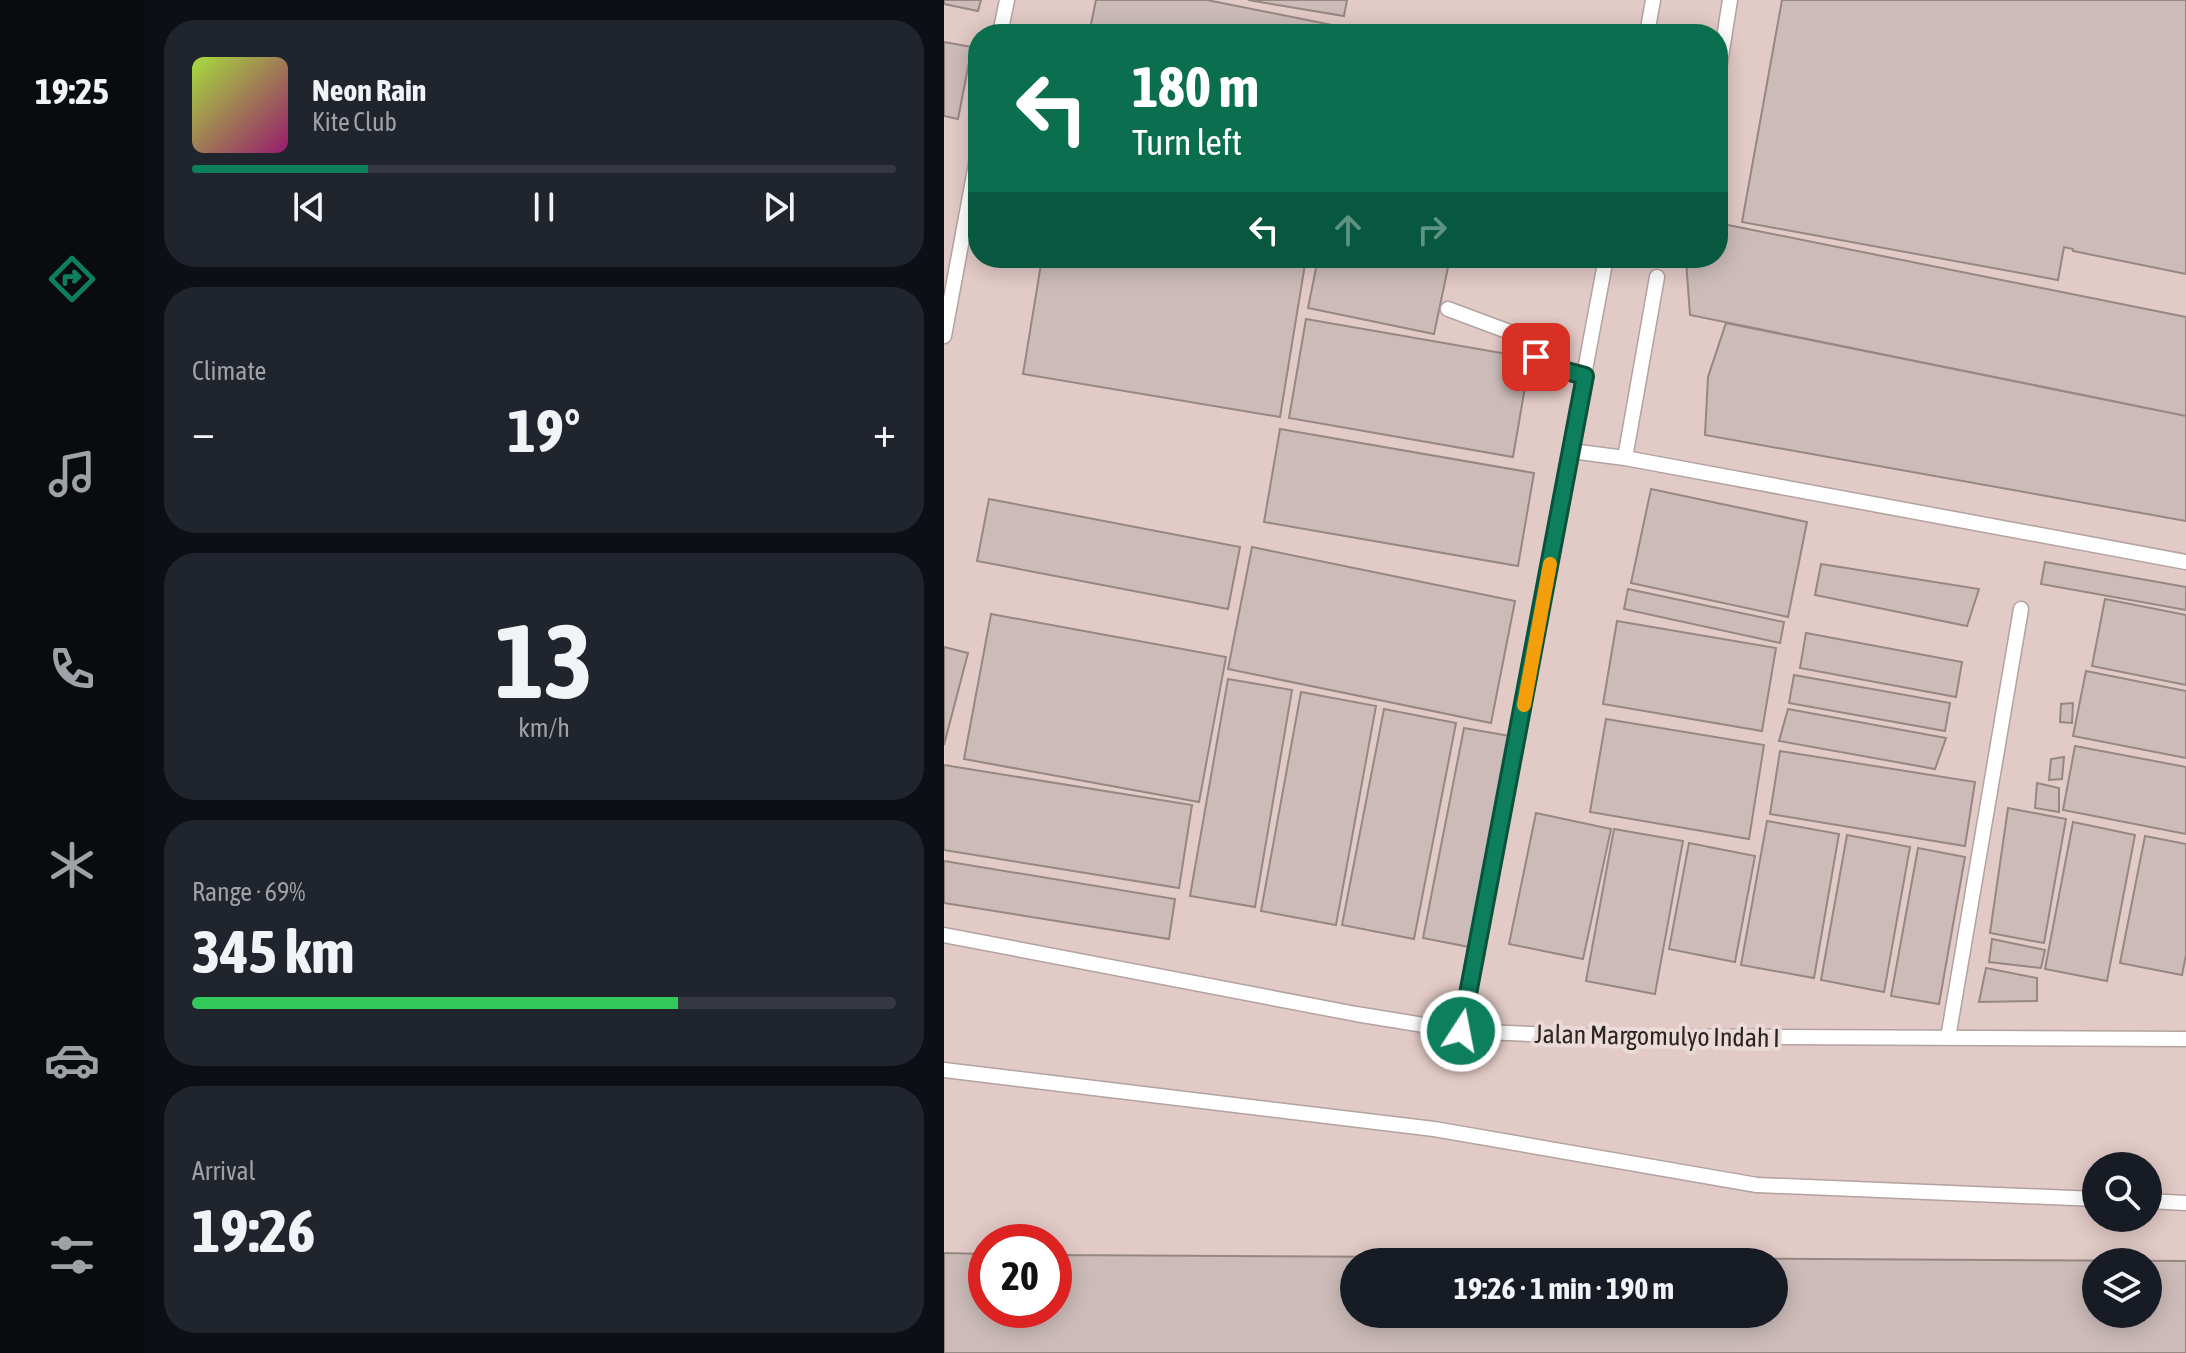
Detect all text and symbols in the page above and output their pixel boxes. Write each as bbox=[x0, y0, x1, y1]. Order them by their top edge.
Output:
text: 180 m bbox=[1132, 55, 1259, 119]
icon: left bbox=[1000, 56, 1104, 160]
text: 19:25 bbox=[35, 70, 109, 112]
text: Neon Rain bbox=[312, 73, 426, 107]
text: Kite Club bbox=[312, 107, 397, 137]
text: Turn left bbox=[1132, 121, 1242, 163]
icon: previous bbox=[287, 185, 331, 229]
icon: pause bbox=[522, 185, 566, 229]
icon: next bbox=[757, 185, 801, 229]
icon: left bbox=[1242, 208, 1286, 252]
icon: ahead bbox=[1326, 208, 1370, 252]
icon: right bbox=[1410, 208, 1454, 252]
icon: directions bbox=[44, 251, 100, 307]
pin bbox=[1502, 323, 1570, 391]
icon: arrive bbox=[1514, 335, 1558, 379]
text: Climate bbox=[192, 356, 266, 386]
text: 19° bbox=[508, 396, 580, 465]
text: − bbox=[192, 406, 215, 456]
text: + bbox=[873, 406, 896, 456]
icon: music bbox=[44, 446, 100, 502]
text: 13 bbox=[495, 601, 593, 720]
icon: phone bbox=[44, 641, 100, 697]
text: km/h bbox=[518, 713, 570, 743]
icon: climate bbox=[44, 837, 100, 893]
text: Range · 69% bbox=[192, 877, 305, 907]
text: 345 km bbox=[192, 917, 354, 986]
position arrow bbox=[1419, 989, 1503, 1073]
street label: Jalan Margomulyo Indah I bbox=[1534, 1019, 1780, 1053]
icon: car bbox=[44, 1032, 100, 1088]
map controls bbox=[2082, 1152, 2162, 1328]
button: search bbox=[2082, 1152, 2162, 1232]
text: Arrival bbox=[192, 1156, 256, 1186]
text: 19:26 bbox=[192, 1196, 315, 1265]
speed limit sign: 20 bbox=[968, 1224, 1072, 1328]
icon: filters bbox=[44, 1227, 100, 1283]
button: layers bbox=[2082, 1248, 2162, 1328]
text: 19:26 · 1 min · 190 m bbox=[1454, 1271, 1674, 1305]

